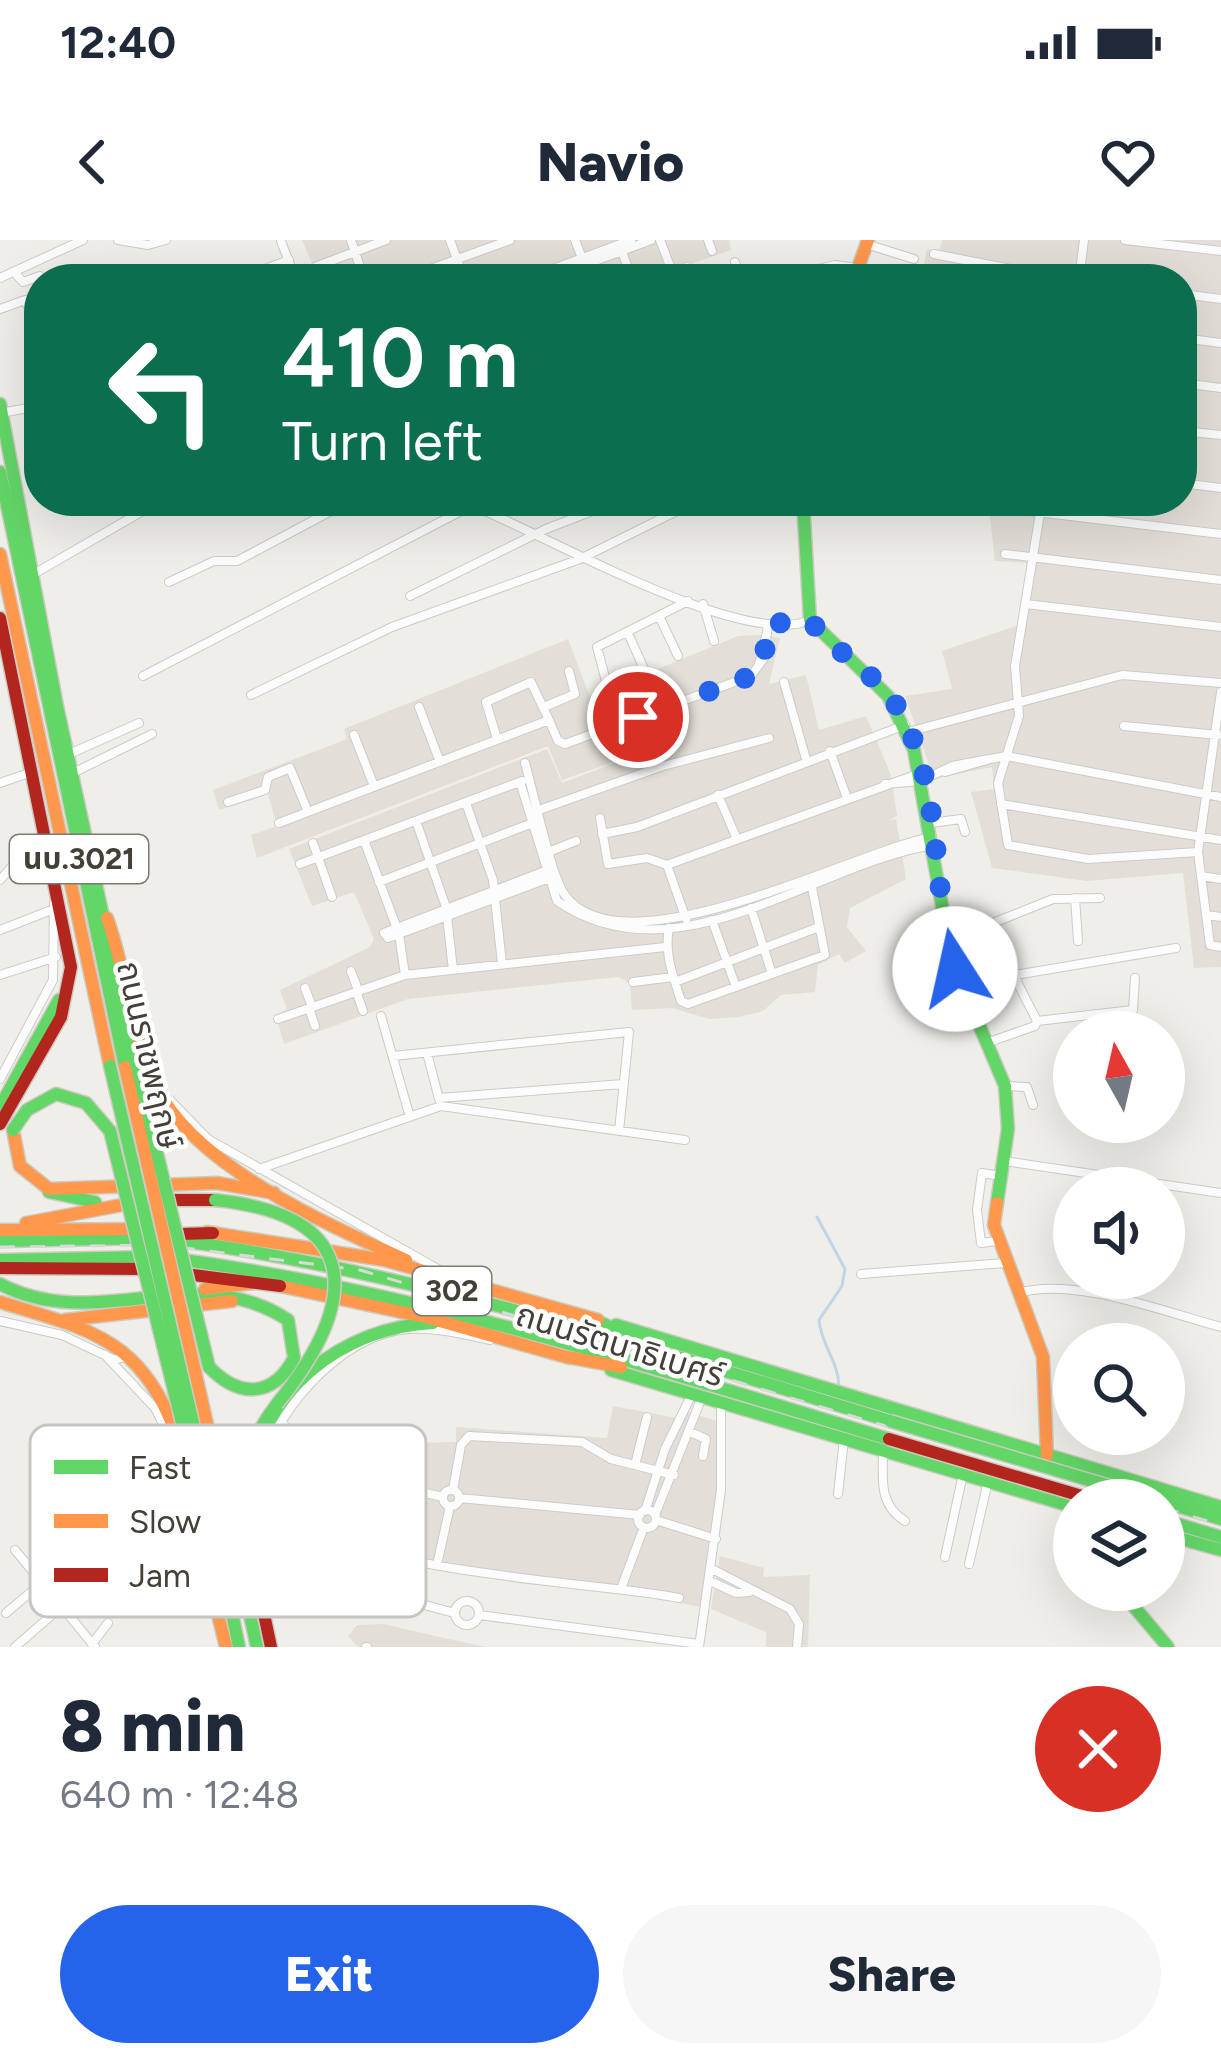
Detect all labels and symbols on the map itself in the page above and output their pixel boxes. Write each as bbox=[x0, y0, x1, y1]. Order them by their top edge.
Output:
pin bbox=[587, 666, 689, 768]
road number: นบ.3021 bbox=[10, 835, 148, 883]
position arrow bbox=[892, 906, 1018, 1032]
street label: ถนนราชพฤกษ์ bbox=[109, 957, 190, 1153]
north arrow bbox=[1053, 1011, 1185, 1143]
road number: 302 bbox=[413, 1267, 491, 1315]
street label: ถนนรัตนาธิเบศร์ bbox=[511, 1294, 730, 1395]
legend bbox=[30, 1425, 426, 1617]
text: Fast bbox=[129, 1448, 191, 1487]
text: Slow bbox=[129, 1502, 201, 1541]
text: Jam bbox=[129, 1556, 191, 1595]

